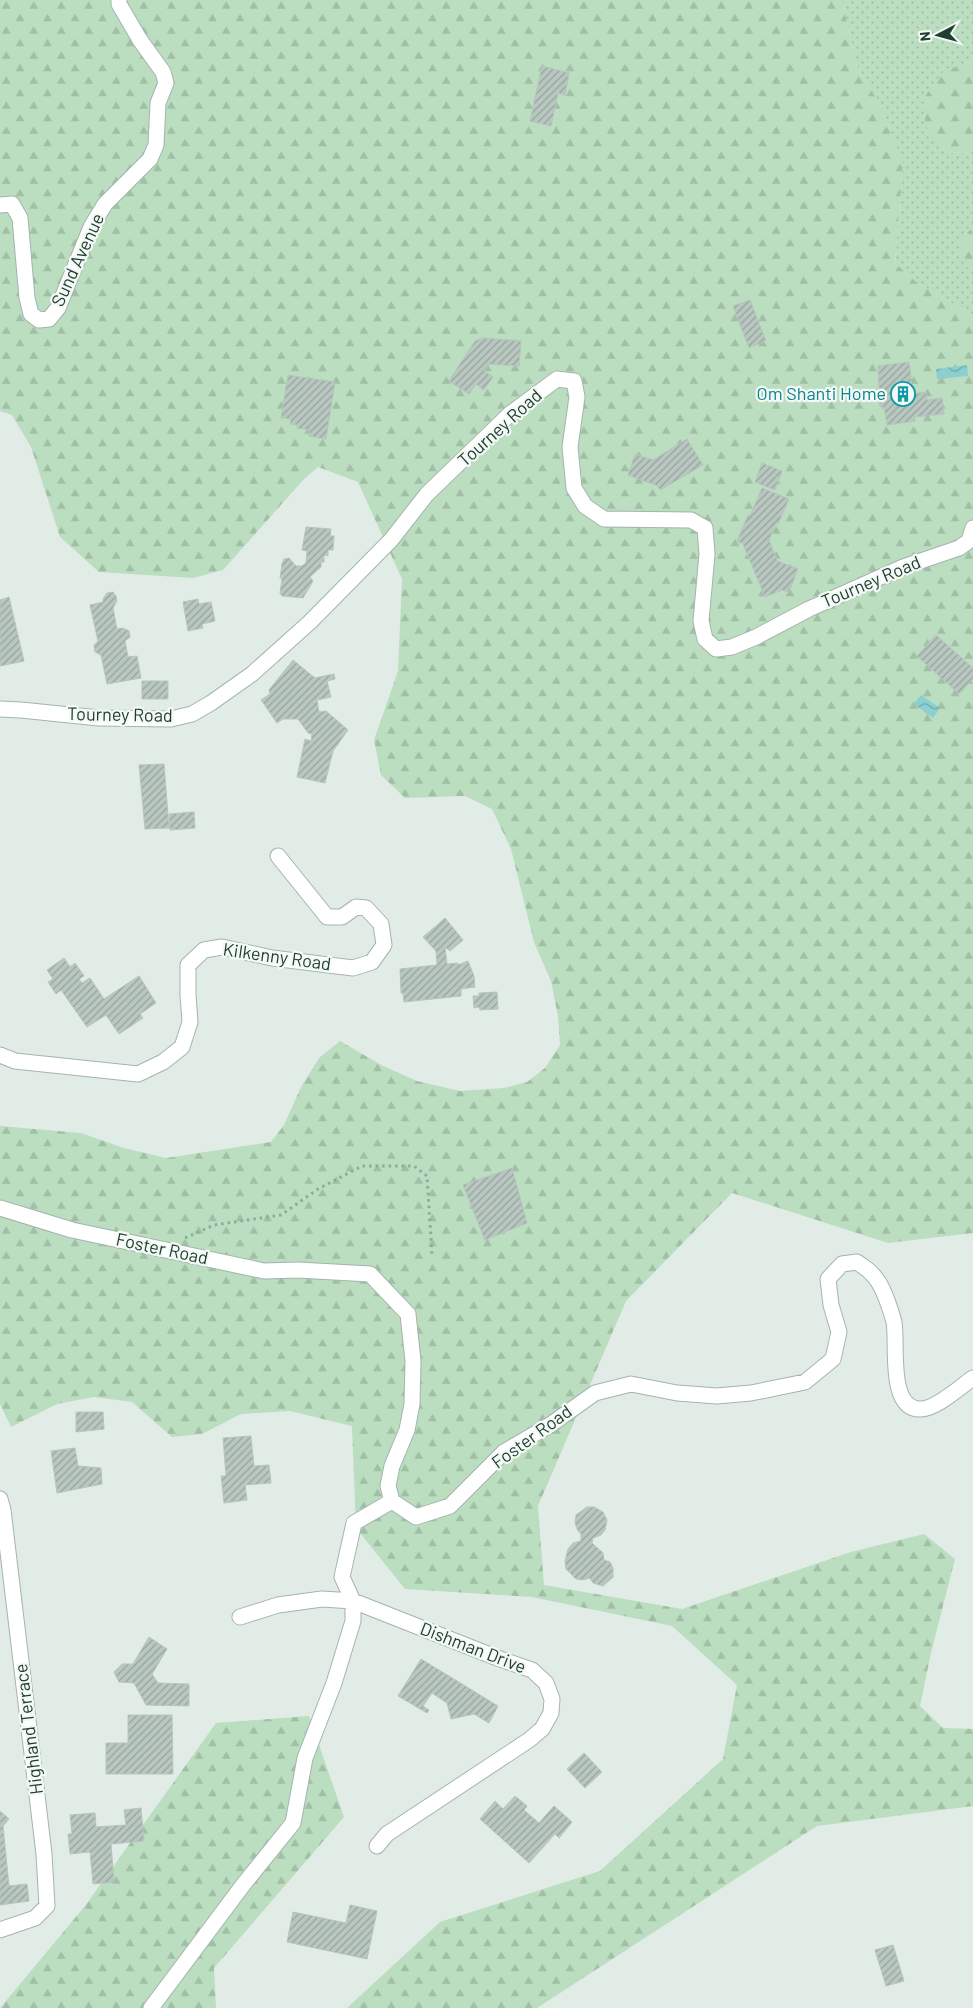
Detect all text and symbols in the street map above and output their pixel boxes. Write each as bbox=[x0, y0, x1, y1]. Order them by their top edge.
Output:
north arrow bbox=[913, 10, 963, 60]
text: N bbox=[916, 31, 934, 42]
street label: Sund Avenue bbox=[46, 209, 108, 310]
building icon: Om Shanti Home bbox=[890, 381, 916, 407]
place label: Om Shanti Home bbox=[757, 382, 886, 404]
street label: Tourney Road bbox=[453, 384, 546, 471]
street label: Tourney Road bbox=[818, 550, 924, 612]
street label: Tourney Road bbox=[67, 702, 173, 726]
street label: Kilkenny Road bbox=[222, 938, 333, 974]
street label: Foster Road bbox=[114, 1228, 210, 1269]
street label: Foster Road bbox=[487, 1400, 576, 1473]
street label: Dishman Drive bbox=[417, 1617, 529, 1677]
street label: Highland Terrace bbox=[9, 1662, 47, 1796]

